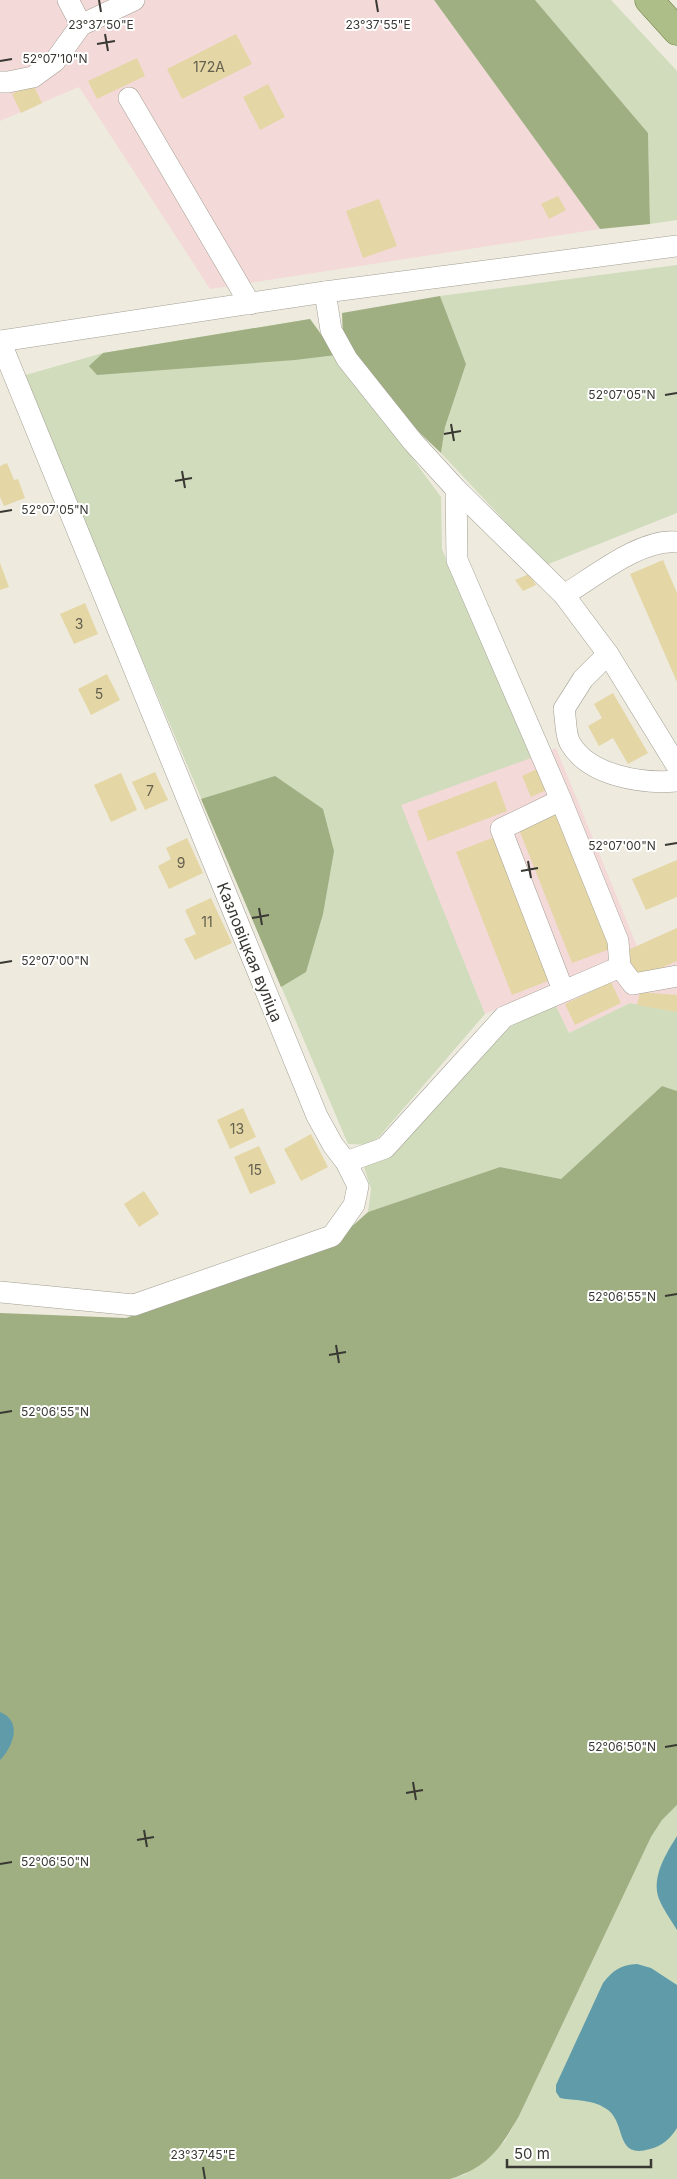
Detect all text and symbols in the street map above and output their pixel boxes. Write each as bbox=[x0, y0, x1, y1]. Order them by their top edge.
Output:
text: 23°37'50"E bbox=[68, 17, 134, 32]
text: 23°37'55"E bbox=[345, 17, 411, 32]
text: 52°07'10"N bbox=[23, 51, 87, 66]
house number: 172А bbox=[193, 58, 225, 75]
text: 52°07'05"N bbox=[588, 387, 656, 402]
text: 52°07'05"N bbox=[21, 502, 89, 517]
house number: 3 bbox=[75, 615, 83, 632]
house number: 5 bbox=[95, 685, 103, 702]
house number: 7 bbox=[146, 782, 154, 799]
text: 52°07'00"N bbox=[588, 838, 656, 853]
house number: 9 bbox=[177, 854, 185, 871]
street label: Казловіцкая вуліца bbox=[213, 879, 287, 1025]
house number: 11 bbox=[201, 913, 213, 930]
text: 52°07'00"N bbox=[21, 953, 89, 968]
house number: 13 bbox=[230, 1120, 244, 1137]
house number: 15 bbox=[248, 1161, 262, 1178]
text: 52°06'55"N bbox=[588, 1289, 656, 1304]
text: 52°06'55"N bbox=[21, 1404, 89, 1419]
text: 52°06'50"N bbox=[588, 1739, 656, 1754]
text: 52°06'50"N bbox=[21, 1854, 89, 1869]
scale bar bbox=[507, 2136, 651, 2168]
text: 50 m bbox=[514, 2144, 550, 2163]
text: 23°37'45"E bbox=[171, 2147, 235, 2162]

